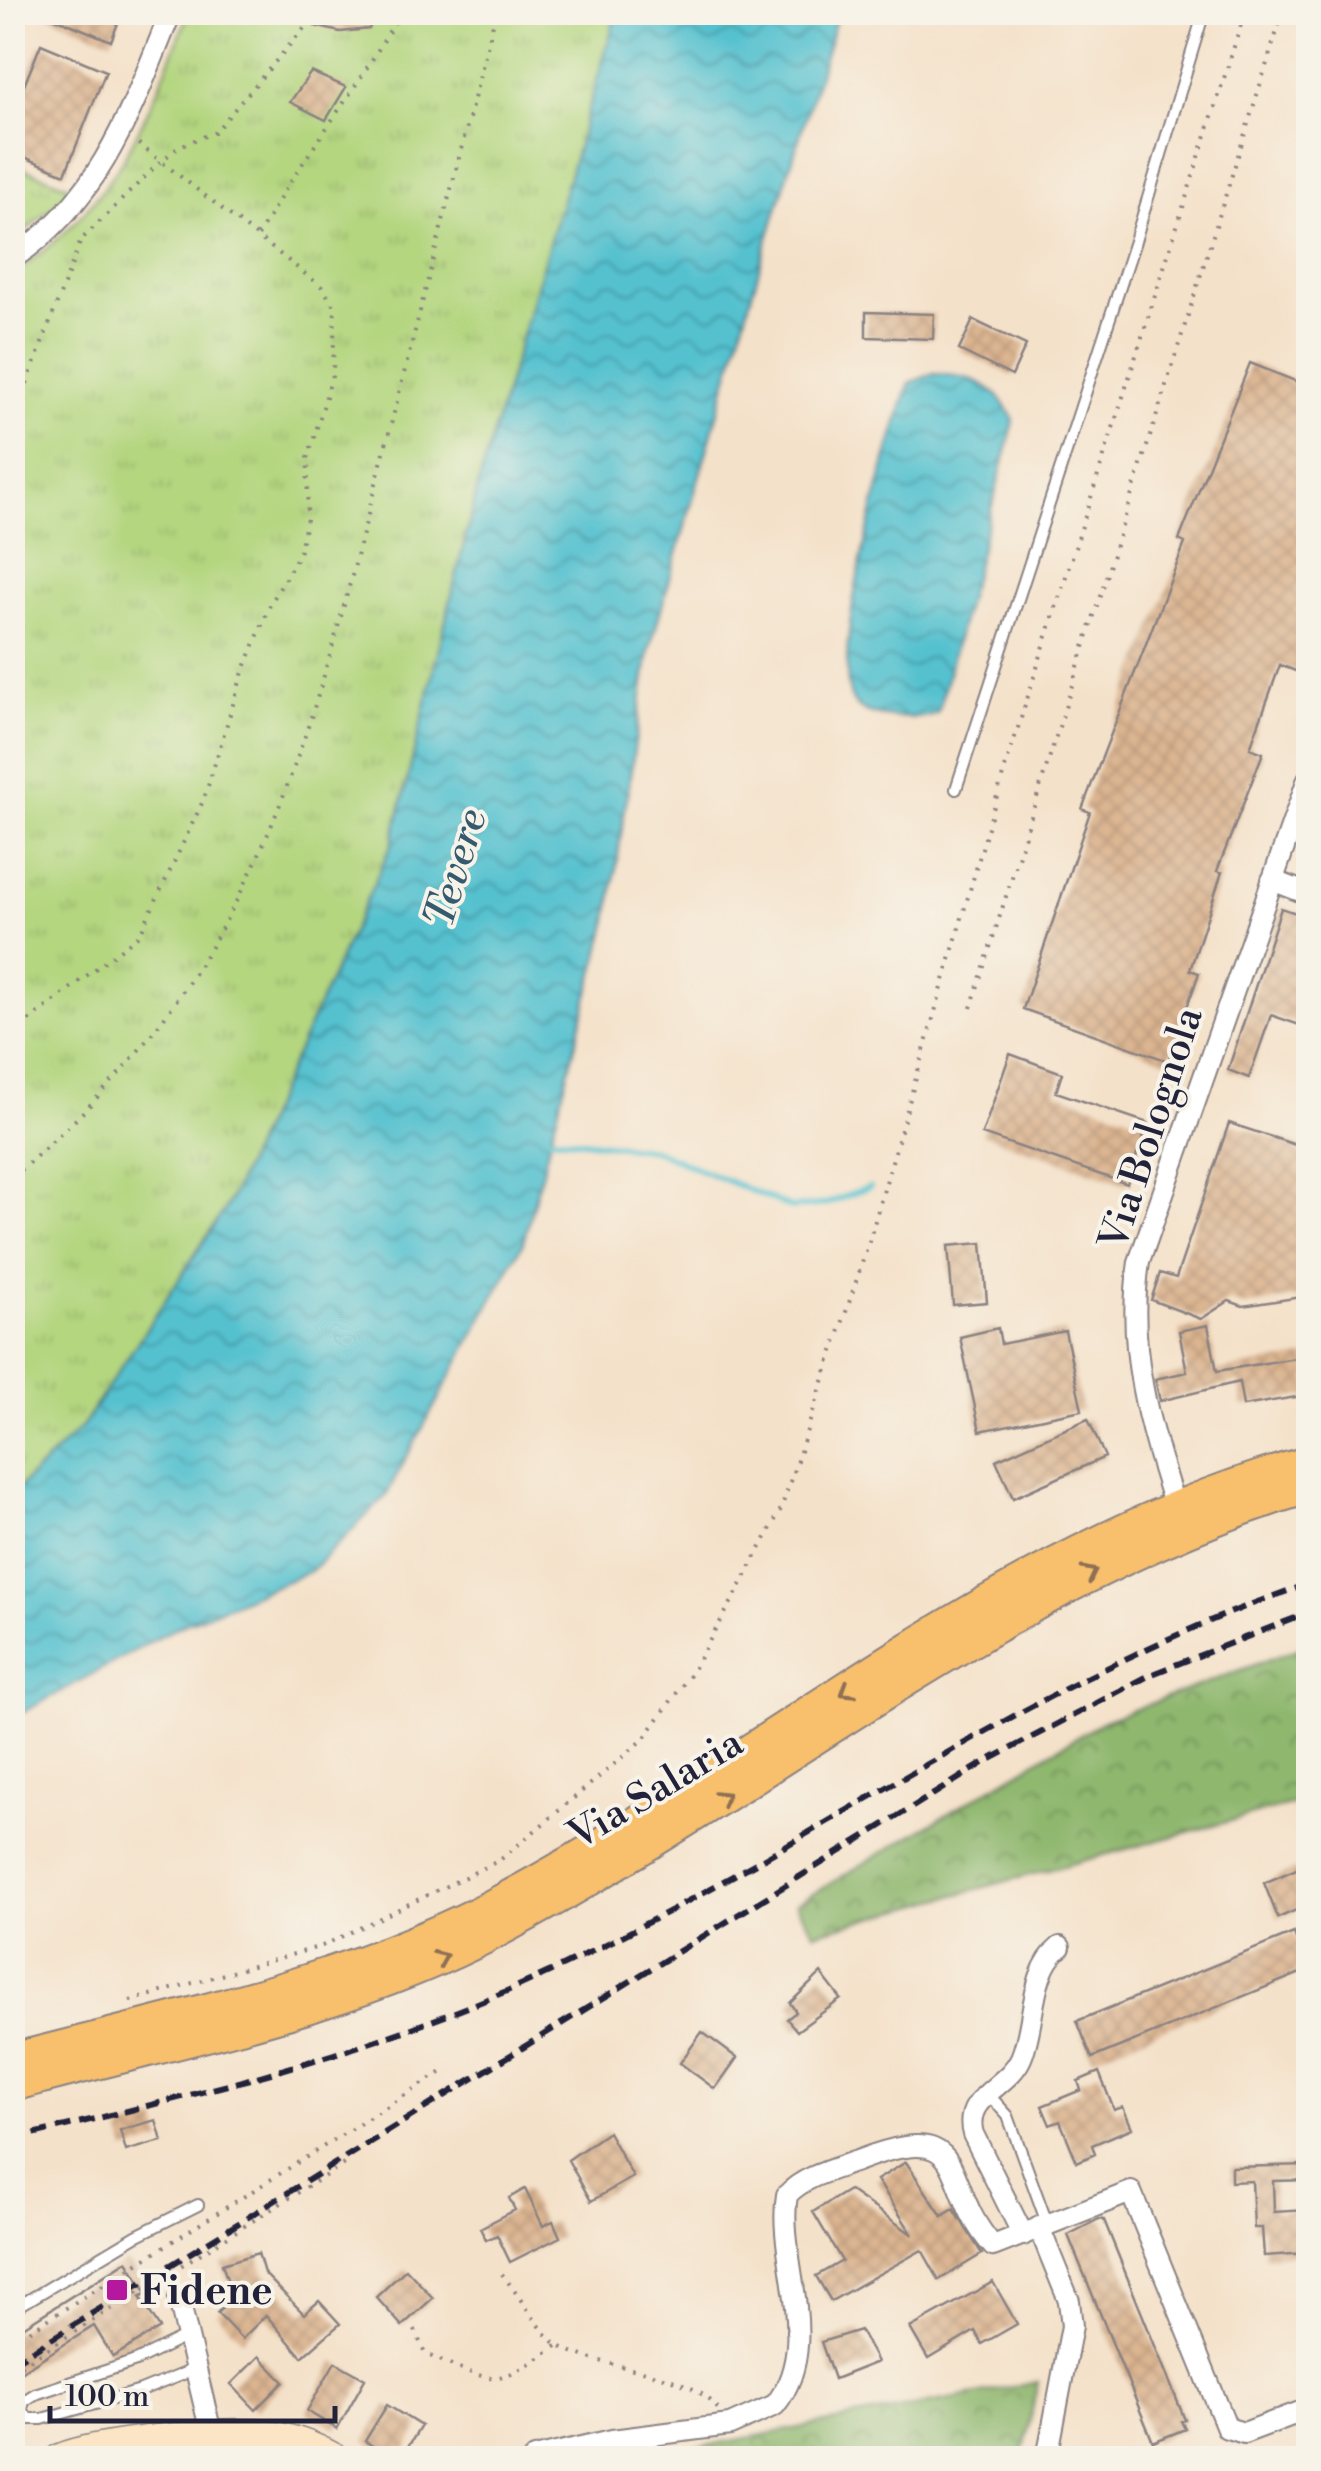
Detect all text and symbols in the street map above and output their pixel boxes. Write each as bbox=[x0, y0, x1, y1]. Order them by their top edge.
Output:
water label: Tevere bbox=[413, 802, 500, 935]
street label: Via Bolognola bbox=[1089, 1000, 1216, 1257]
one-way arrow bbox=[1080, 1566, 1098, 1585]
one-way arrow bbox=[840, 1678, 858, 1697]
street label: Via Salaria bbox=[559, 1718, 753, 1862]
one-way arrow bbox=[712, 1790, 730, 1809]
one-way arrow bbox=[431, 1949, 449, 1969]
place label: Fidene bbox=[140, 2267, 272, 2317]
marker: Fidene bbox=[104, 2277, 130, 2303]
scale bar bbox=[50, 2361, 335, 2423]
text: 100 m bbox=[65, 2378, 149, 2416]

